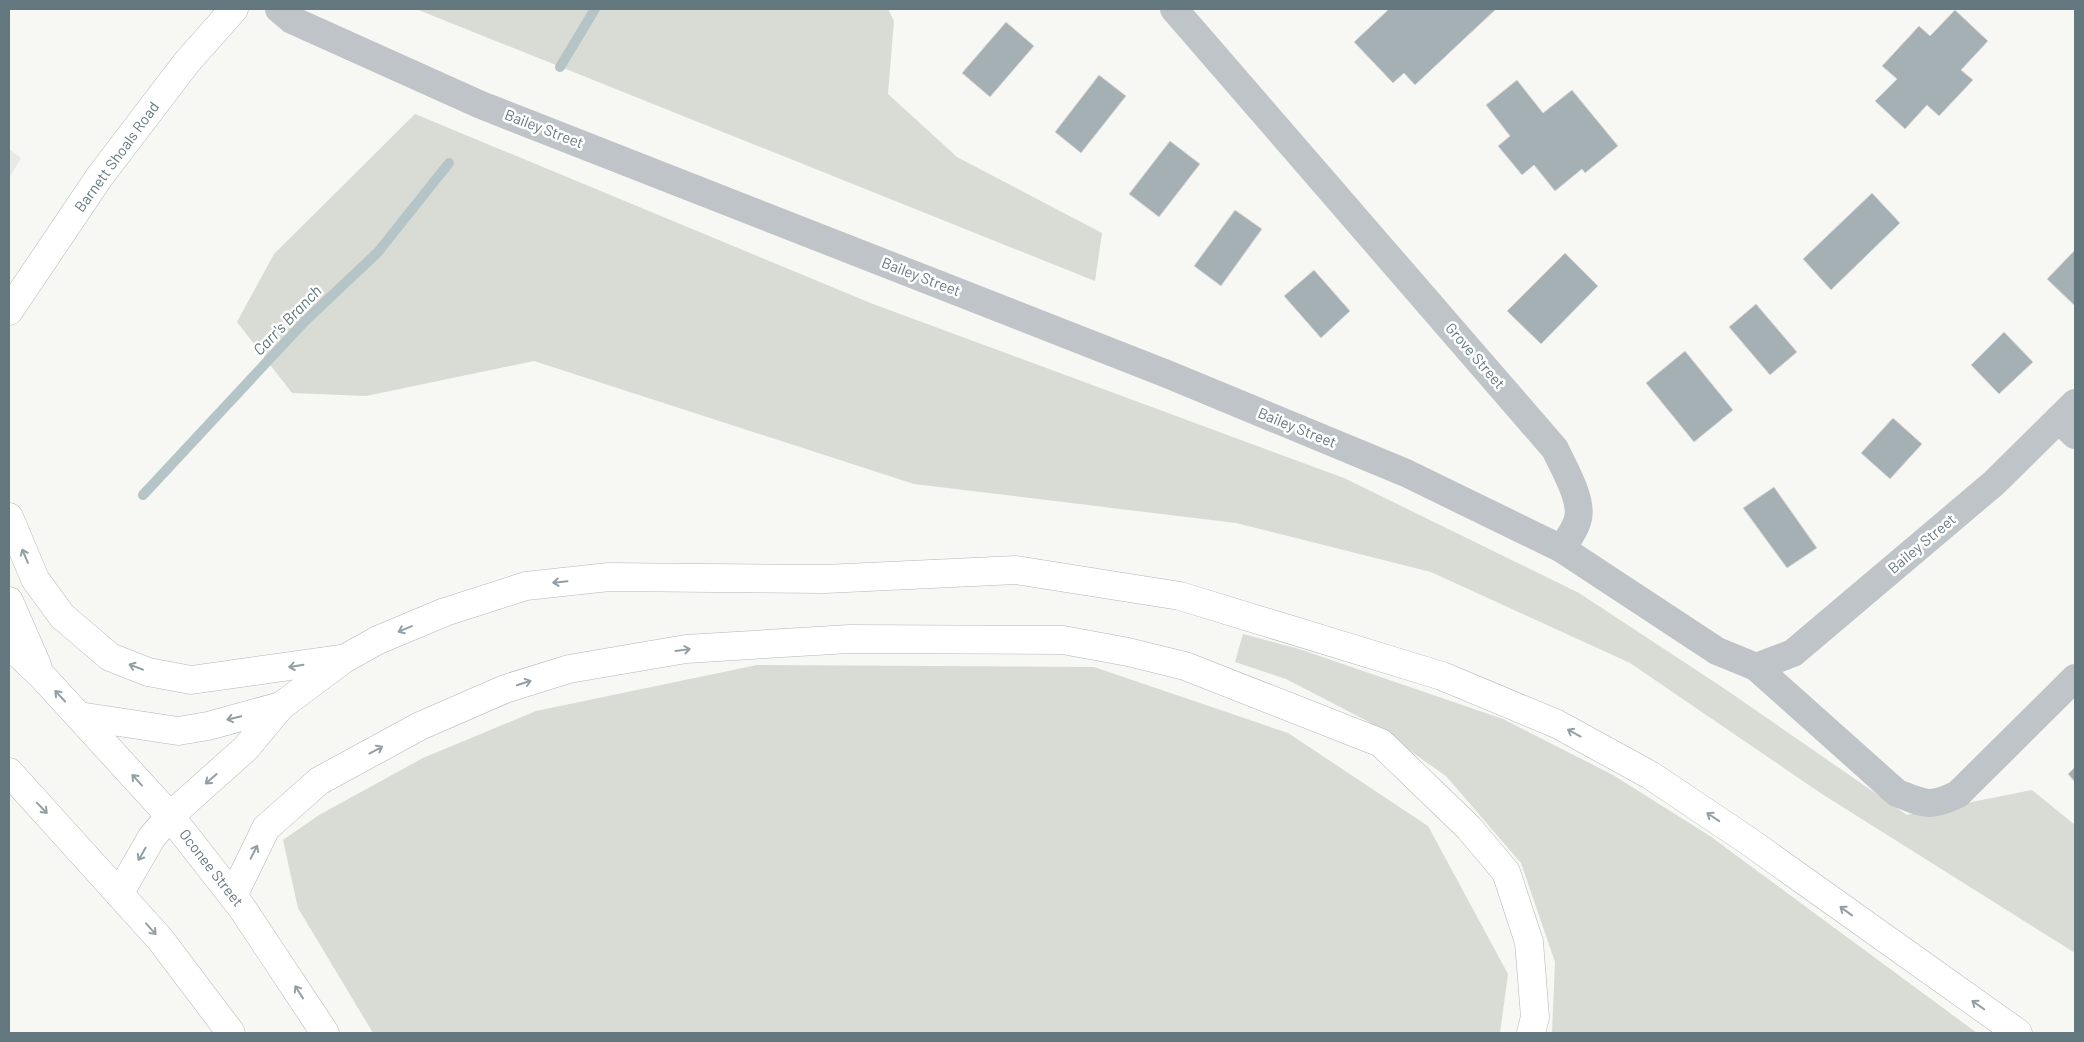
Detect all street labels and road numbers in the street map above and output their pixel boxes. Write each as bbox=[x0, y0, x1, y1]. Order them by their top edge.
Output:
street label: Barnett Shoals Road bbox=[70, 98, 162, 215]
street label: Bailey Street bbox=[502, 105, 586, 151]
street label: Bailey Street bbox=[879, 253, 963, 299]
street label: Grove Street bbox=[1442, 319, 1509, 392]
street label: Bailey Street bbox=[1256, 403, 1339, 451]
street label: Bailey Street bbox=[1884, 510, 1959, 577]
street label: Oconee Street bbox=[176, 825, 248, 910]

